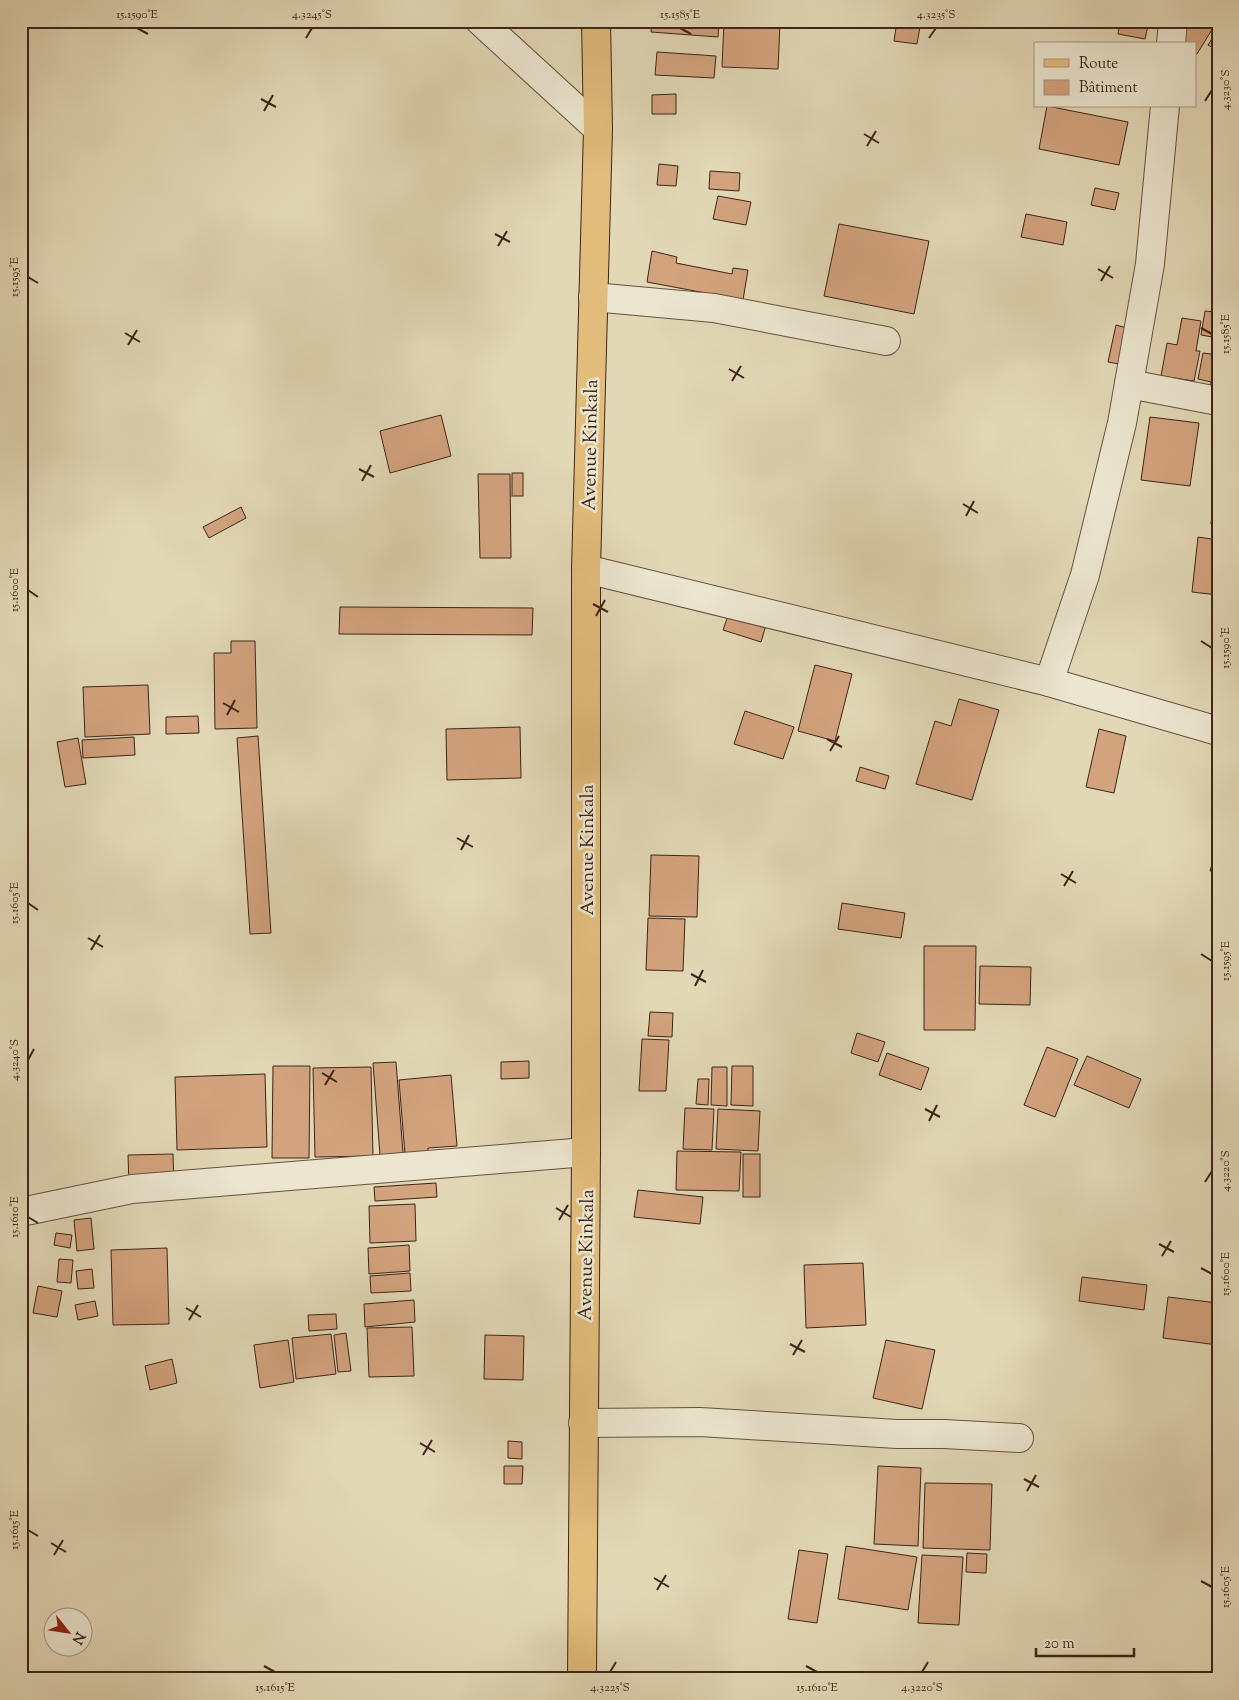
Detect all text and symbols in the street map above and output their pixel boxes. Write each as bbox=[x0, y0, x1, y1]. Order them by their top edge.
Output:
text: 15.1590°E bbox=[116, 6, 159, 24]
text: 4.3245°S bbox=[292, 6, 332, 24]
text: 15.1585°E bbox=[660, 6, 701, 24]
text: 4.3235°S bbox=[917, 6, 955, 24]
legend bbox=[1034, 42, 1196, 108]
text: Route bbox=[1079, 54, 1118, 75]
text: 4.3230°S bbox=[1217, 70, 1235, 110]
text: Bâtiment bbox=[1079, 78, 1138, 99]
text: 15.1595°E bbox=[6, 256, 24, 297]
text: 15.1585°E bbox=[1217, 313, 1235, 354]
street label: Avenue Kinkala bbox=[577, 379, 606, 511]
text: 15.1600°E bbox=[6, 567, 24, 612]
text: 15.1590°E bbox=[1217, 626, 1235, 669]
street label: Avenue Kinkala bbox=[575, 784, 602, 916]
text: 15.1605°E bbox=[6, 881, 24, 924]
text: 15.1595°E bbox=[1217, 940, 1235, 981]
text: 4.3240°S bbox=[6, 1039, 24, 1081]
text: 4.3220°S bbox=[1217, 1150, 1235, 1192]
street label: Avenue Kinkala bbox=[573, 1189, 602, 1321]
text: 15.1610°E bbox=[6, 1195, 24, 1238]
text: 15.1600°E bbox=[1217, 1251, 1235, 1296]
text: 15.1615°E bbox=[6, 1509, 24, 1550]
text: 15.1605°E bbox=[1217, 1565, 1235, 1608]
north arrow bbox=[42, 1608, 92, 1658]
scale bar bbox=[1036, 1625, 1134, 1657]
text: N bbox=[66, 1628, 89, 1647]
text: 20 m bbox=[1044, 1634, 1075, 1655]
text: 15.1615°E bbox=[255, 1679, 296, 1697]
text: 4.3225°S bbox=[590, 1679, 630, 1697]
text: 15.1610°E bbox=[796, 1679, 839, 1697]
text: 4.3220°S bbox=[901, 1679, 943, 1697]

